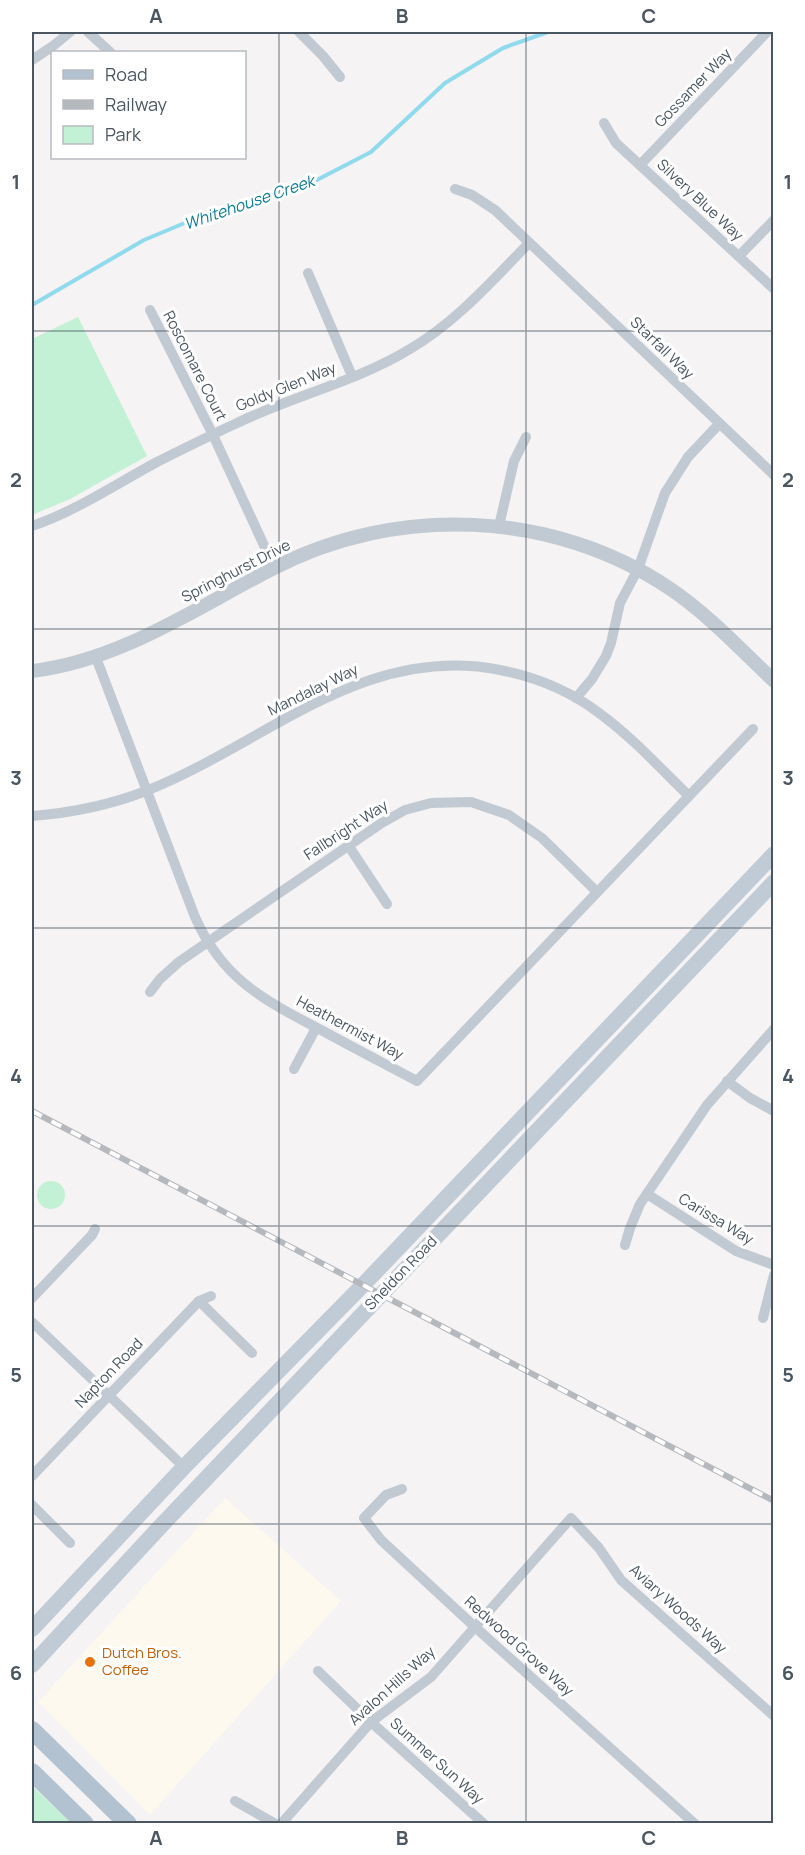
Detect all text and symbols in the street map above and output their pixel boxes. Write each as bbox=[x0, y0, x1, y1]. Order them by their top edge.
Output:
text: A bbox=[149, 2, 163, 29]
text: B bbox=[396, 2, 409, 29]
text: C bbox=[642, 2, 656, 29]
street label: Gossamer Way bbox=[650, 43, 736, 132]
legend bbox=[51, 51, 246, 159]
text: Road bbox=[105, 62, 148, 86]
text: Railway bbox=[105, 92, 167, 116]
text: Park bbox=[105, 122, 142, 146]
street label: Silvery Blue Way bbox=[653, 154, 748, 245]
text: 1 bbox=[12, 168, 20, 195]
text: 1 bbox=[784, 168, 792, 195]
water label: Whitehouse Creek bbox=[181, 169, 319, 235]
street label: Roscomare Court bbox=[159, 307, 232, 424]
street label: Starfall Way bbox=[626, 312, 699, 384]
street label: Goldy Glen Way bbox=[233, 357, 339, 416]
text: 2 bbox=[10, 466, 22, 493]
text: 2 bbox=[782, 466, 794, 493]
street label: Springhurst Drive bbox=[178, 534, 294, 607]
street label: Mandalay Way bbox=[264, 658, 362, 721]
text: 3 bbox=[10, 764, 22, 791]
text: 3 bbox=[782, 764, 794, 791]
street label: Fallbright Way bbox=[300, 794, 392, 865]
street label: Heathermist Way bbox=[293, 990, 408, 1065]
text: 4 bbox=[10, 1062, 22, 1089]
text: 4 bbox=[782, 1062, 794, 1089]
street label: Carissa Way bbox=[675, 1188, 758, 1249]
street label: Sheldon Road bbox=[360, 1231, 441, 1314]
street label: Napton Road bbox=[70, 1333, 147, 1412]
text: 5 bbox=[10, 1361, 22, 1388]
text: 5 bbox=[782, 1361, 794, 1388]
street label: Aviary Woods Way bbox=[625, 1559, 732, 1658]
street label: Redwood Grove Way bbox=[460, 1591, 579, 1701]
street label: Avalon Hills Way bbox=[344, 1641, 439, 1730]
place label: Dutch Bros. Coffee bbox=[102, 1642, 182, 1680]
marker: Dutch Bros. Coffee bbox=[83, 1655, 97, 1669]
text: 6 bbox=[10, 1659, 22, 1686]
text: 6 bbox=[782, 1659, 794, 1686]
street label: Summer Sun Way bbox=[386, 1713, 489, 1809]
text: A bbox=[149, 1824, 163, 1851]
text: B bbox=[396, 1824, 409, 1851]
text: C bbox=[642, 1824, 656, 1851]

